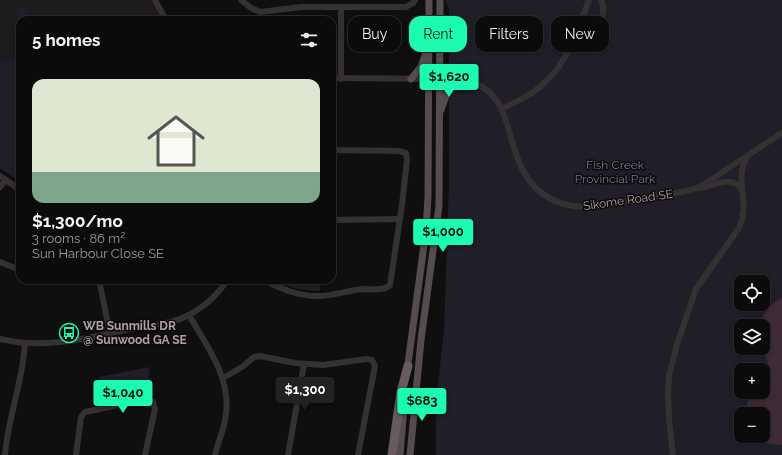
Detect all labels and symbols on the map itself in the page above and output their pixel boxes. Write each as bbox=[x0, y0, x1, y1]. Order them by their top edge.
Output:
pin: $1,620 bbox=[416, 64, 482, 98]
park label: Fish Creek Provincial Park bbox=[575, 158, 656, 186]
street label: Sikome Road SE bbox=[582, 187, 674, 213]
pin: $1,000 bbox=[410, 219, 476, 253]
place label: WB Sunmills DR @ Sunwood GA SE bbox=[83, 319, 187, 347]
bus stop icon: WB Sunmills DR @ Sunwood GA SE bbox=[58, 322, 80, 344]
pin: $1,300 bbox=[272, 377, 338, 411]
pin: $1,040 bbox=[90, 380, 156, 414]
pin: $683 bbox=[398, 388, 446, 422]

